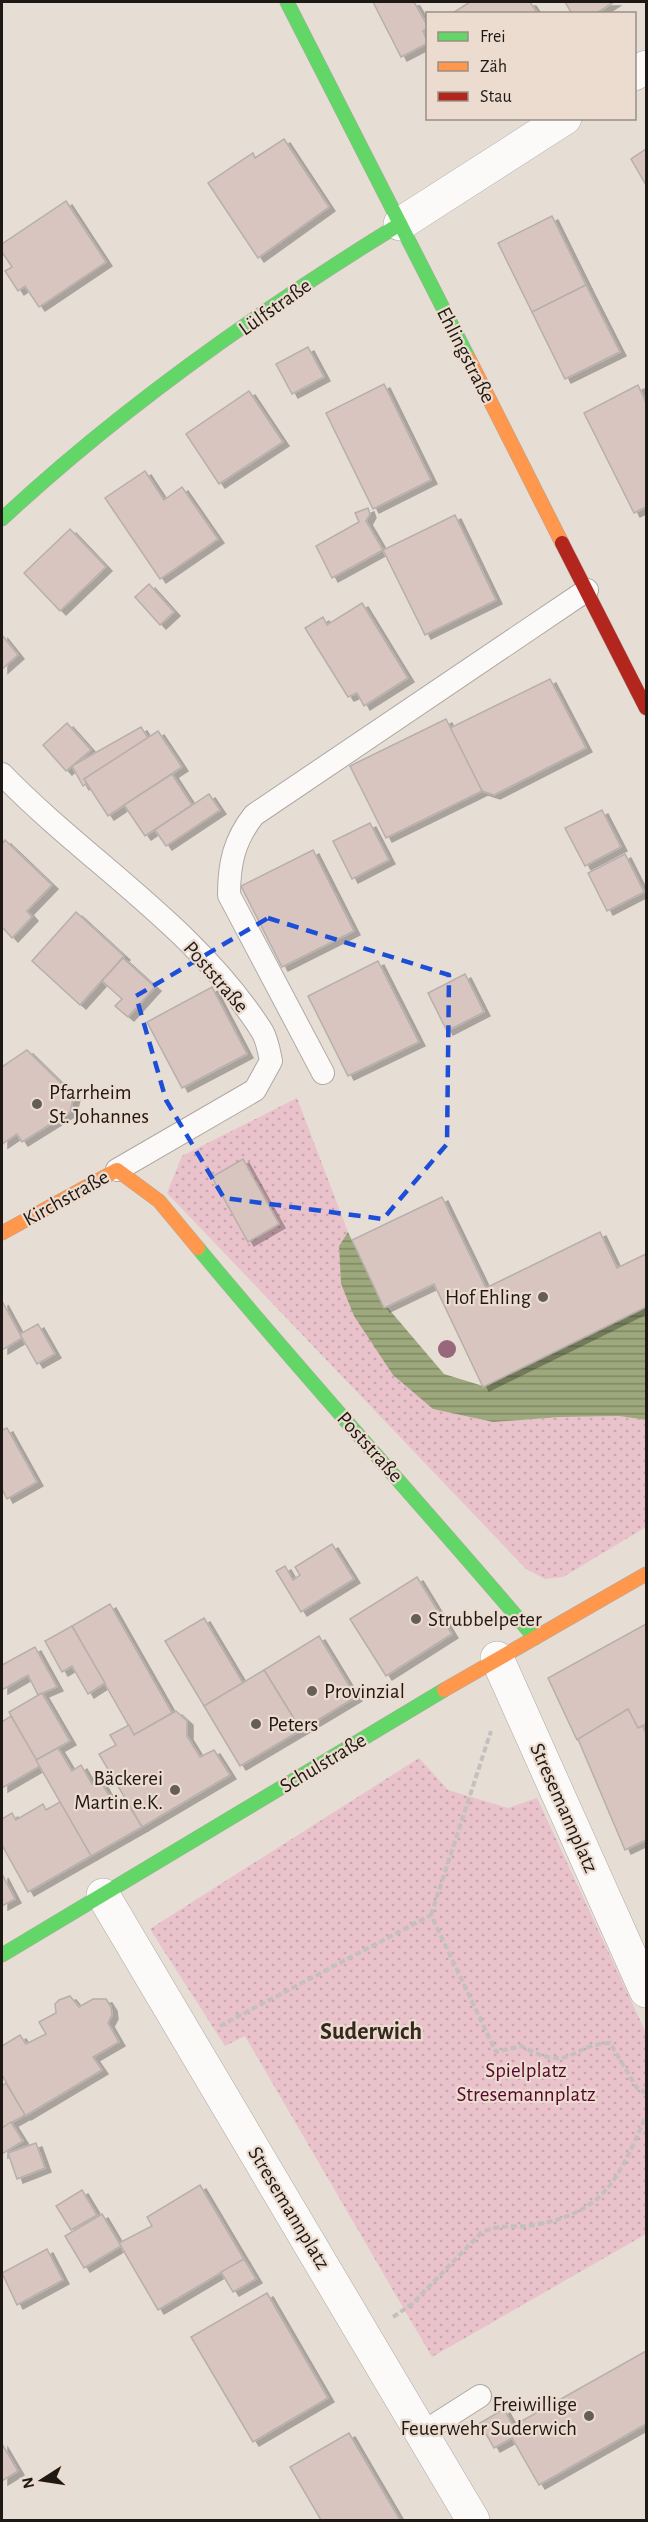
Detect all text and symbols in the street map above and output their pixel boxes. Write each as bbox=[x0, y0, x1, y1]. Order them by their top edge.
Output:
legend bbox=[426, 12, 636, 120]
text: Frei bbox=[480, 28, 506, 46]
text: Zäh bbox=[480, 58, 507, 76]
text: Stau bbox=[480, 88, 512, 106]
street label: Lülfstraße bbox=[235, 275, 315, 339]
street label: Ehlingstraße bbox=[433, 304, 499, 406]
street label: Poststraße bbox=[180, 937, 252, 1017]
place label: Pfarrheim St. Johannes bbox=[49, 1082, 149, 1127]
marker: Pfarrheim St. Johannes bbox=[30, 1097, 44, 1111]
street label: Kirchstraße bbox=[20, 1166, 112, 1230]
place label: Hof Ehling bbox=[445, 1287, 532, 1308]
marker: Hof Ehling bbox=[536, 1290, 550, 1304]
street label: Poststraße bbox=[333, 1408, 407, 1486]
place label: Strubbelpeter bbox=[428, 1609, 542, 1630]
marker: Strubbelpeter bbox=[409, 1612, 423, 1626]
place label: Provinzial bbox=[324, 1681, 405, 1702]
marker: Provinzial bbox=[305, 1684, 319, 1698]
place label: Peters bbox=[268, 1714, 318, 1735]
marker: Peters bbox=[249, 1717, 263, 1731]
street label: Schulstraße bbox=[276, 1729, 370, 1797]
street label: Stresemannplatz bbox=[526, 1740, 602, 1876]
place label: Bäckerei Martin e.K. bbox=[74, 1768, 163, 1813]
marker: Bäckerei Martin e.K. bbox=[168, 1783, 182, 1797]
district label: Suderwich bbox=[320, 2020, 422, 2044]
park label: Spielplatz Stresemannplatz bbox=[456, 2060, 596, 2105]
street label: Stresemannplatz bbox=[244, 2143, 334, 2273]
place label: Freiwillige Feuerwehr Suderwich bbox=[401, 2394, 577, 2439]
marker: Freiwillige Feuerwehr Suderwich bbox=[582, 2409, 596, 2423]
north arrow bbox=[12, 2450, 72, 2510]
text: N bbox=[19, 2476, 37, 2490]

